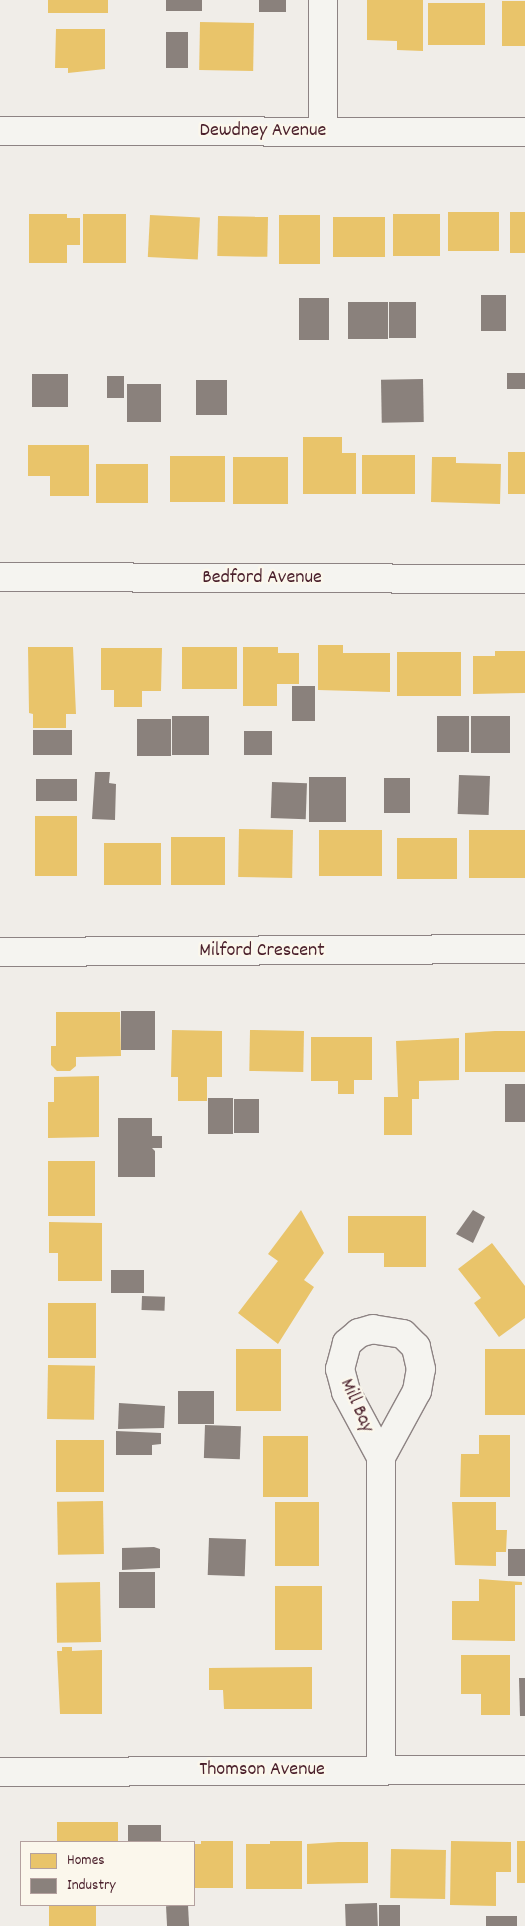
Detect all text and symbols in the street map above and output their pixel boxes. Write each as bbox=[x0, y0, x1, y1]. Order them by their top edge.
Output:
street label: Dewdney Avenue bbox=[200, 119, 326, 143]
street label: Bedford Avenue bbox=[202, 566, 322, 590]
street label: Milford Crescent bbox=[199, 939, 325, 963]
street label: Mill Bay bbox=[334, 1375, 378, 1437]
street label: Thomson Avenue bbox=[199, 1758, 325, 1782]
legend bbox=[20, 1841, 195, 1906]
text: Homes bbox=[67, 1850, 105, 1872]
text: Industry bbox=[67, 1875, 116, 1897]

